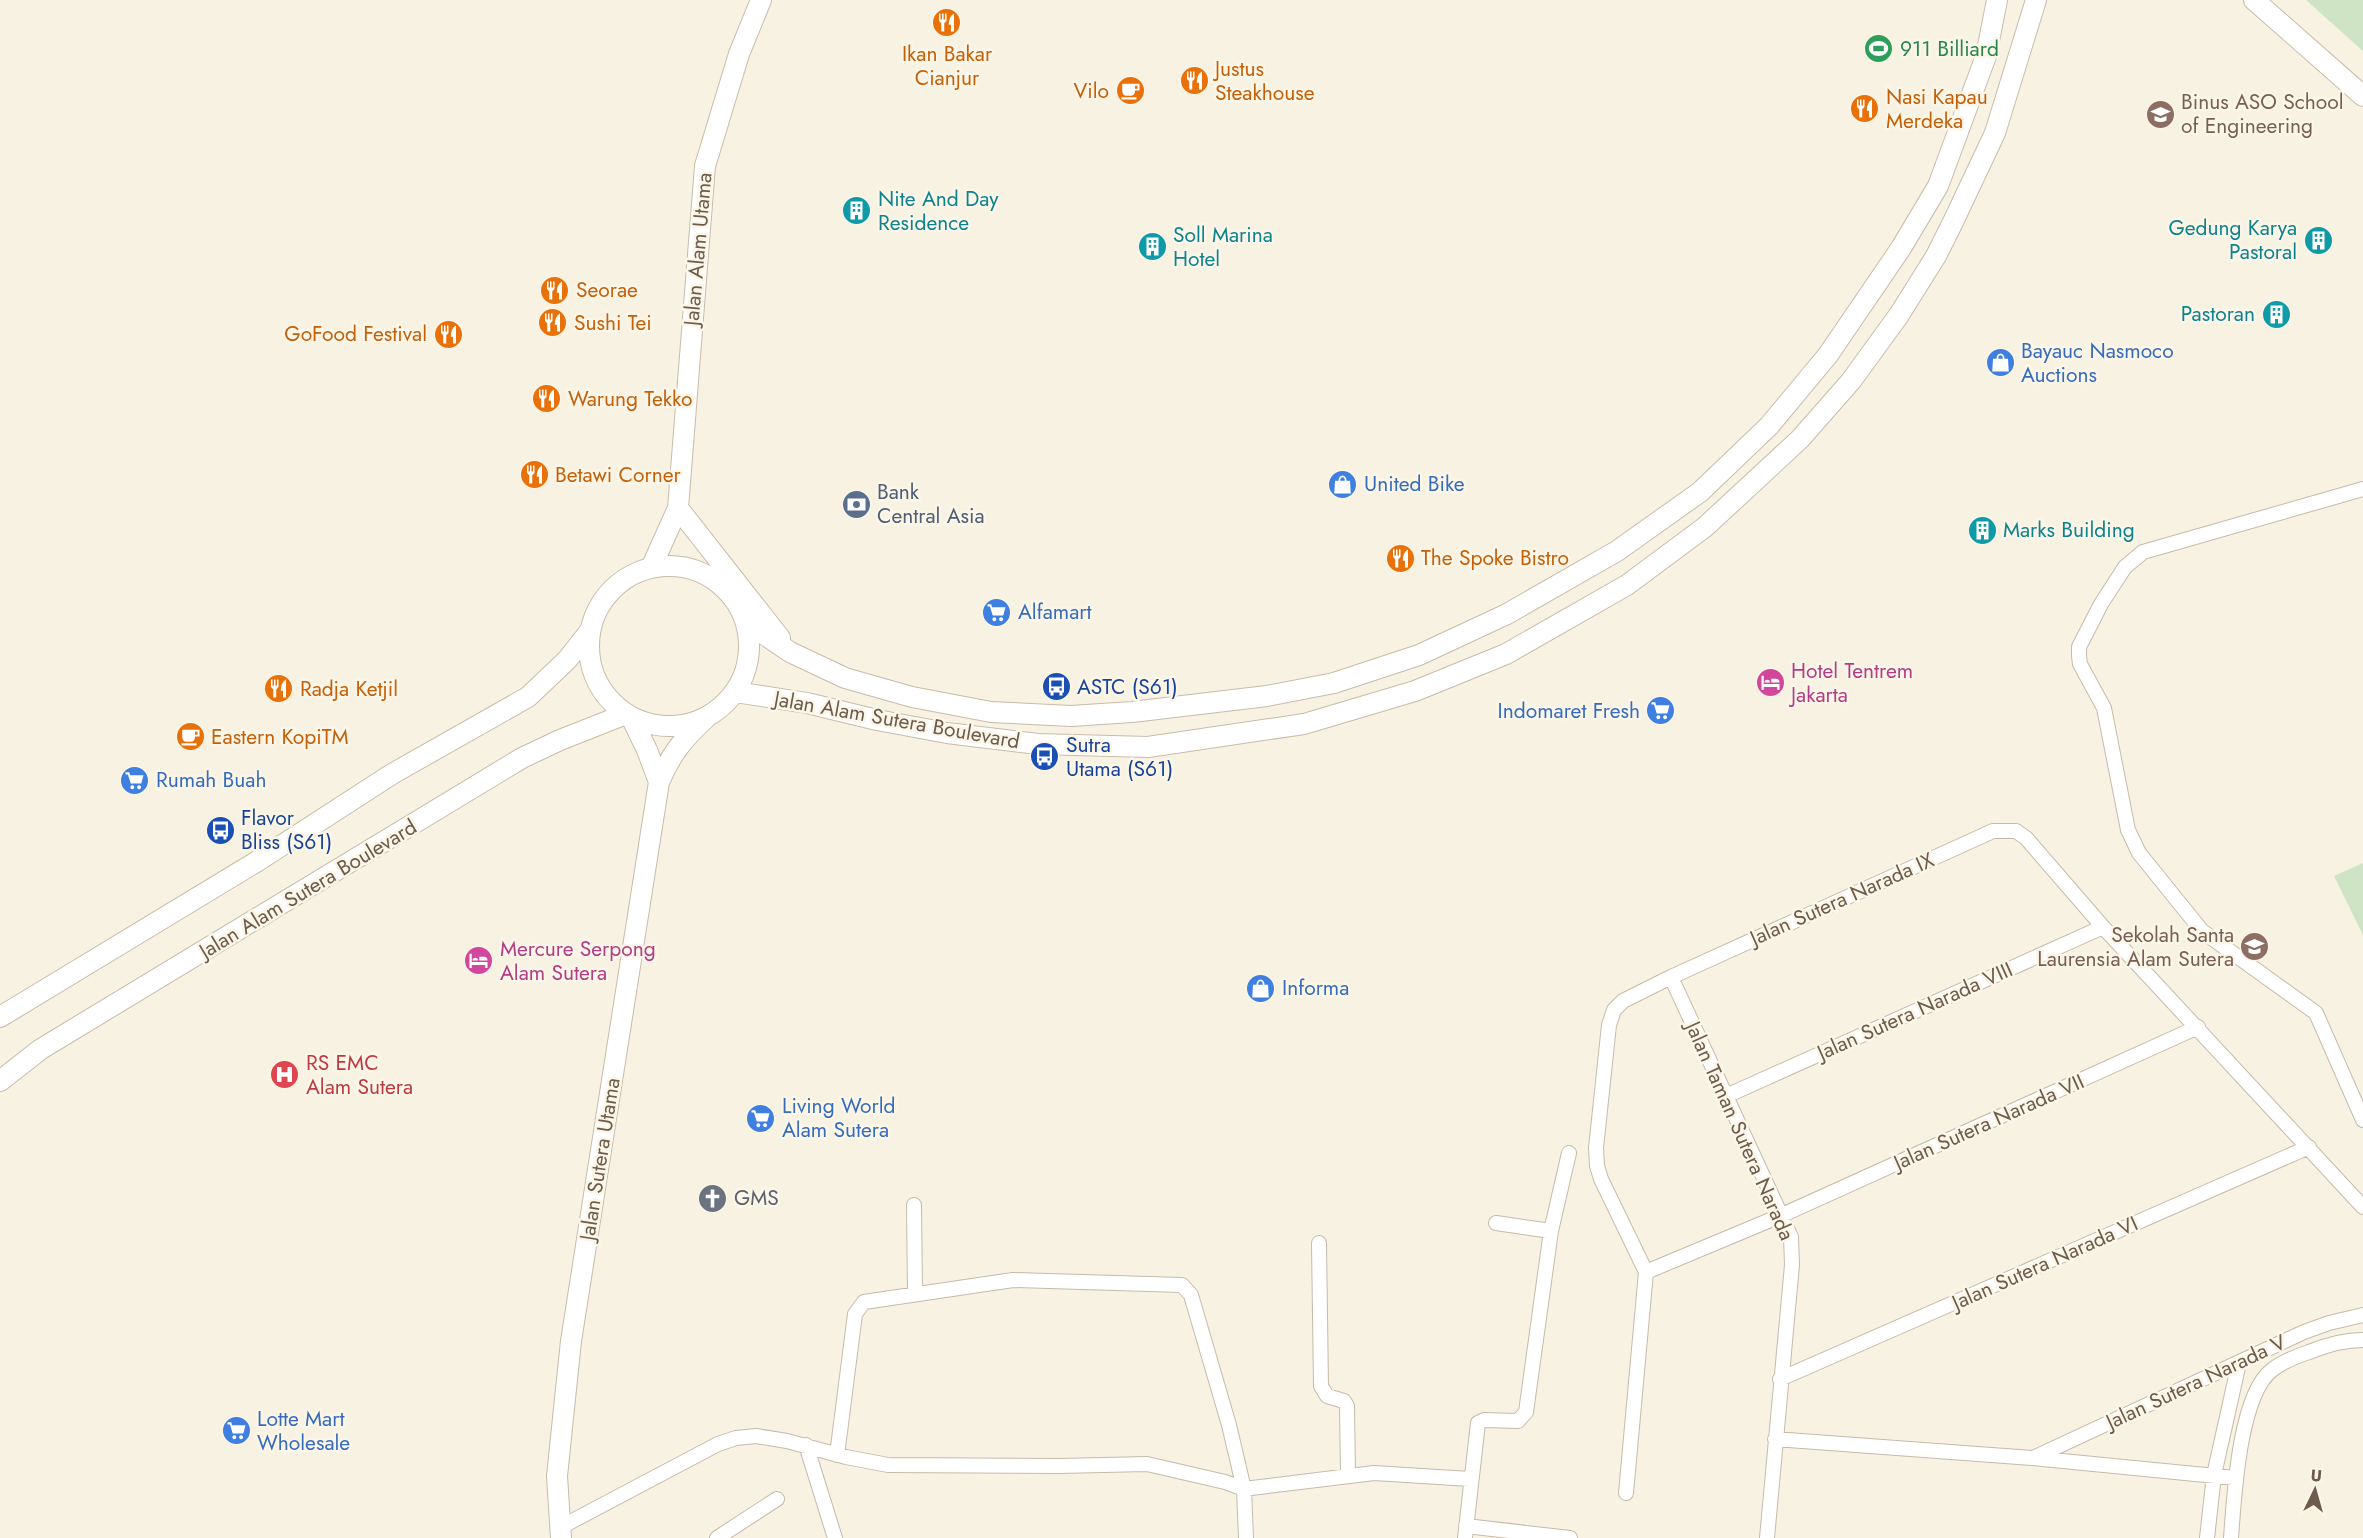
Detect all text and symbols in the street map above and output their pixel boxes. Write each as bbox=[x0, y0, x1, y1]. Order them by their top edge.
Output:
restaurant icon: Ikan Bakar Cianjur bbox=[931, 7, 963, 39]
sports icon: 911 Billiard bbox=[1863, 33, 1895, 65]
place label: 911 Billiard bbox=[1900, 34, 1999, 64]
place label: Ikan Bakar Cianjur bbox=[902, 39, 993, 93]
place label: Justus Steakhouse bbox=[1212, 54, 1315, 108]
restaurant icon: Justus Steakhouse bbox=[1178, 65, 1210, 97]
cafe icon: Vilo bbox=[1114, 75, 1146, 107]
place label: Vilo bbox=[1073, 76, 1109, 106]
place label: Nasi Kapau Merdeka bbox=[1886, 82, 1988, 136]
place label: Binus ASO School of Engineering bbox=[2181, 87, 2344, 141]
restaurant icon: Nasi Kapau Merdeka bbox=[1849, 93, 1881, 125]
school or university icon: Binus ASO School of Engineering bbox=[2144, 98, 2176, 130]
street label: Jalan Alam Utama bbox=[676, 171, 720, 330]
place label: Nite And Day Residence bbox=[878, 184, 999, 238]
building icon: Nite And Day Residence bbox=[841, 195, 873, 227]
place label: Gedung Karya Pastoral bbox=[2168, 213, 2297, 267]
place label: Soll Marina Hotel bbox=[1173, 220, 1273, 274]
building icon: Gedung Karya Pastoral bbox=[2302, 224, 2334, 256]
building icon: Soll Marina Hotel bbox=[1136, 231, 1168, 263]
restaurant icon: Seorae bbox=[539, 274, 571, 306]
place label: Seorae bbox=[576, 275, 638, 305]
building icon: Pastoran bbox=[2260, 298, 2292, 330]
place label: Pastoran bbox=[2181, 299, 2255, 329]
restaurant icon: Sushi Tei bbox=[537, 307, 569, 339]
place label: Sushi Tei bbox=[574, 308, 652, 338]
restaurant icon: GoFood Festival bbox=[432, 318, 464, 350]
place label: GoFood Festival bbox=[284, 319, 427, 349]
place label: Bayauc Nasmoco Auctions bbox=[2021, 336, 2174, 390]
shop icon: Bayauc Nasmoco Auctions bbox=[1984, 347, 2016, 379]
restaurant icon: Warung Tekko bbox=[531, 383, 563, 415]
place label: Warung Tekko bbox=[568, 384, 692, 414]
restaurant icon: Betawi Corner bbox=[518, 459, 550, 491]
place label: Betawi Corner bbox=[555, 460, 682, 490]
shop icon: United Bike bbox=[1327, 468, 1359, 500]
place label: United Bike bbox=[1364, 469, 1465, 499]
place label: Bank Central Asia bbox=[877, 477, 985, 531]
bank icon: Bank Central Asia bbox=[840, 488, 872, 520]
building icon: Marks Building bbox=[1966, 514, 1998, 546]
place label: Marks Building bbox=[2003, 515, 2135, 545]
restaurant icon: The Spoke Bistro bbox=[1384, 542, 1416, 574]
place label: The Spoke Bistro bbox=[1421, 543, 1569, 573]
supermarket icon: Alfamart bbox=[981, 596, 1013, 628]
place label: Alfamart bbox=[1018, 597, 1092, 627]
place label: Hotel Tentrem Jakarta bbox=[1788, 656, 1913, 710]
hotel icon: Hotel Tentrem Jakarta bbox=[1754, 667, 1786, 699]
bus stop icon: ASTC (S61) bbox=[1040, 671, 1072, 703]
place label: ASTC (S61) bbox=[1077, 672, 1178, 702]
restaurant icon: Radja Ketjil bbox=[263, 673, 295, 705]
place label: Radja Ketjil bbox=[300, 674, 398, 704]
street label: Jalan Alam Sutera Boulevard bbox=[769, 683, 1022, 756]
supermarket icon: Indomaret Fresh bbox=[1645, 695, 1677, 727]
place label: Indomaret Fresh bbox=[1498, 696, 1640, 726]
cafe icon: Eastern KopiTM bbox=[174, 721, 206, 753]
place label: Eastern KopiTM bbox=[211, 722, 348, 752]
place label: Sutra Utama (S61) bbox=[1066, 730, 1173, 784]
bus stop icon: Sutra Utama (S61) bbox=[1029, 741, 1061, 773]
supermarket icon: Rumah Buah bbox=[119, 764, 151, 796]
place label: Rumah Buah bbox=[156, 765, 266, 795]
place label: Flavor Bliss (S61) bbox=[241, 803, 332, 857]
street label: Jalan Alam Sutera Boulevard bbox=[191, 812, 422, 968]
bus stop icon: Flavor Bliss (S61) bbox=[204, 814, 236, 846]
street label: Jalan Sutera Narada IX bbox=[1743, 845, 1939, 954]
place label: Sekolah Santa Laurensia Alam Sutera bbox=[2037, 920, 2234, 974]
school or university icon: Sekolah Santa Laurensia Alam Sutera bbox=[2239, 931, 2271, 963]
place label: Mercure Serpong Alam Sutera bbox=[500, 934, 656, 988]
hotel icon: Mercure Serpong Alam Sutera bbox=[463, 945, 495, 977]
street label: Jalan Sutera Narada VIII bbox=[1810, 954, 2017, 1069]
shop icon: Informa bbox=[1245, 972, 1277, 1004]
place label: Informa bbox=[1282, 973, 1349, 1003]
street label: Jalan Taman Sutera Narada bbox=[1677, 1014, 1802, 1245]
place label: RS EMC Alam Sutera bbox=[306, 1048, 413, 1102]
hospital icon: RS EMC Alam Sutera bbox=[269, 1059, 301, 1091]
street label: Jalan Sutera Narada VII bbox=[1886, 1066, 2089, 1179]
street label: Jalan Sutera Utama bbox=[572, 1076, 628, 1245]
place label: Living World Alam Sutera bbox=[782, 1091, 895, 1145]
supermarket icon: Living World Alam Sutera bbox=[745, 1102, 777, 1134]
church icon: GMS bbox=[697, 1182, 729, 1214]
place label: GMS bbox=[734, 1183, 779, 1213]
street label: Jalan Sutera Narada VI bbox=[1945, 1209, 2143, 1319]
street label: Jalan Sutera Narada V bbox=[2098, 1327, 2291, 1438]
place label: Lotte Mart Wholesale bbox=[257, 1404, 350, 1458]
supermarket icon: Lotte Mart Wholesale bbox=[220, 1415, 252, 1447]
north arrow bbox=[2285, 1460, 2345, 1520]
text: U bbox=[2310, 1464, 2323, 1488]

